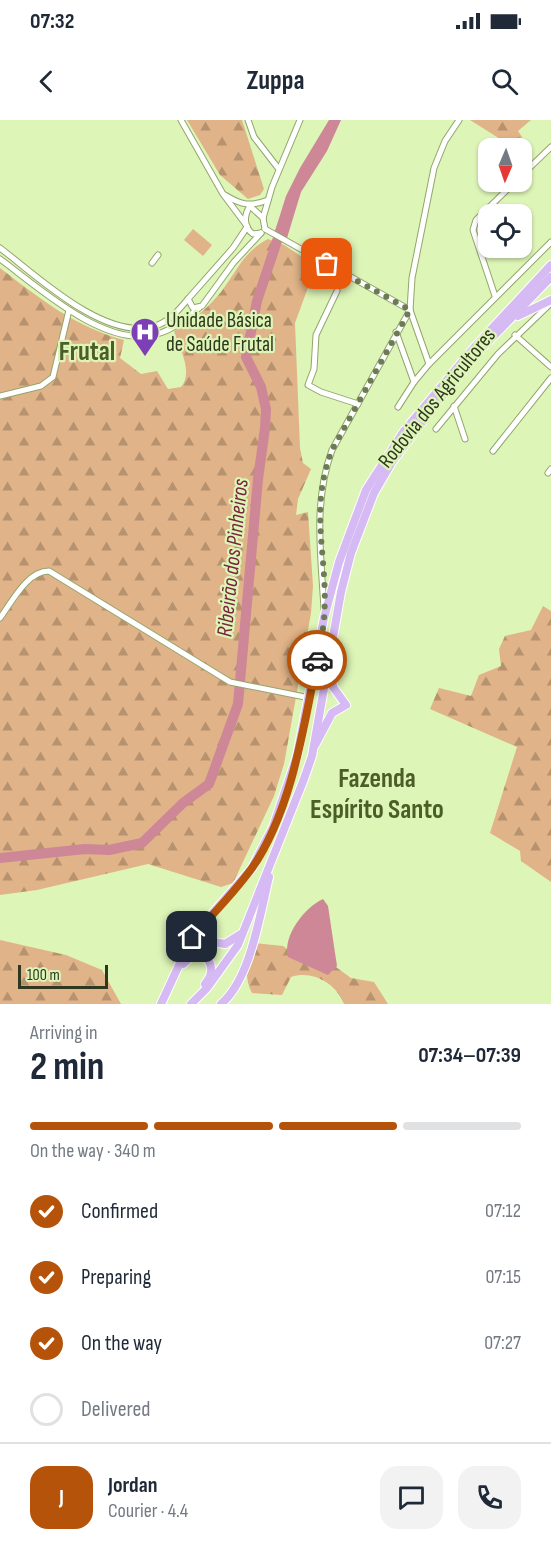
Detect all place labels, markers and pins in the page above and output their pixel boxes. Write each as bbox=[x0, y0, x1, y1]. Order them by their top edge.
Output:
pin bbox=[301, 238, 352, 289]
place label: Unidade Básica de Saúde Frutal bbox=[166, 308, 274, 357]
hospital icon: Unidade Básica de Saúde Frutal bbox=[129, 316, 161, 358]
pin bbox=[166, 911, 217, 962]

